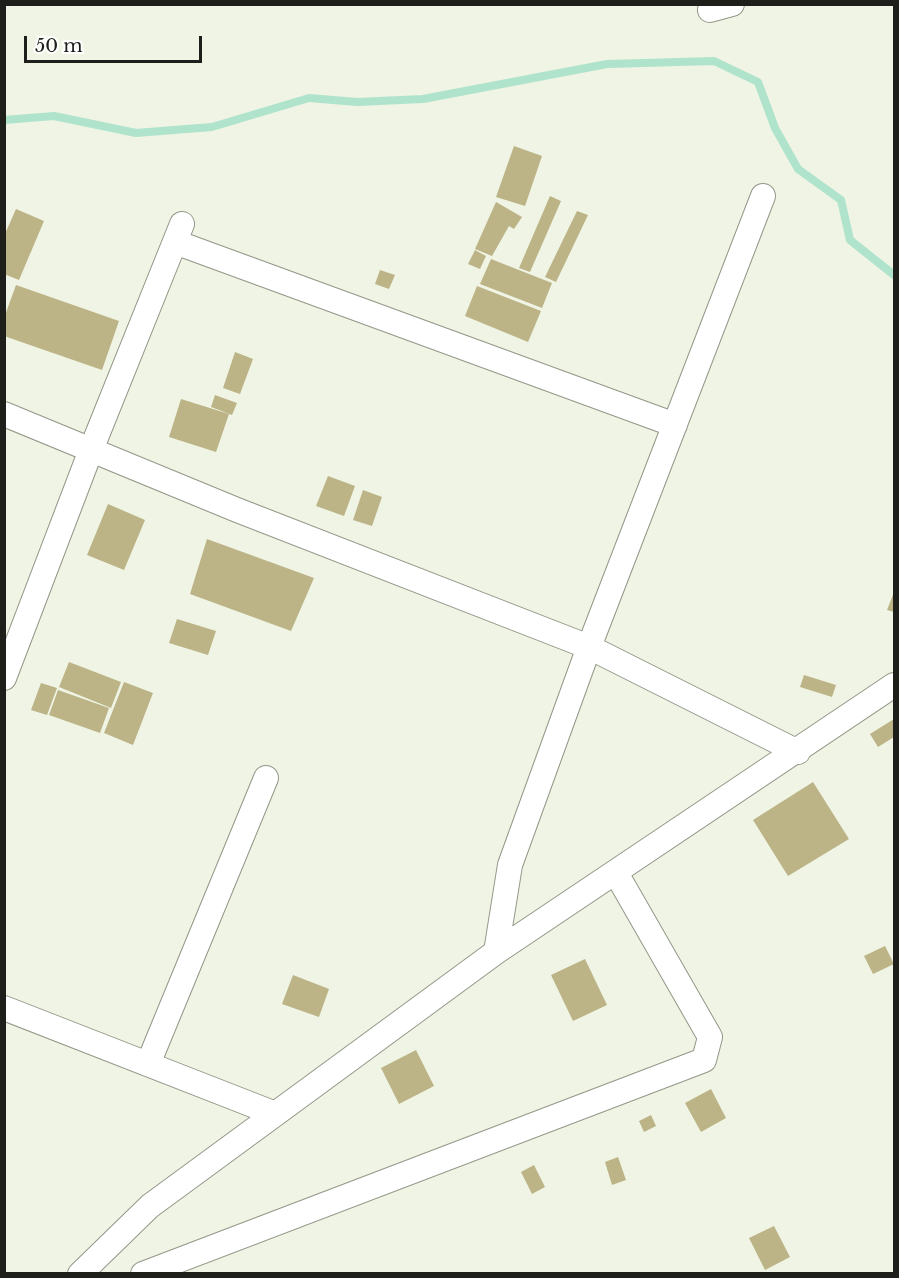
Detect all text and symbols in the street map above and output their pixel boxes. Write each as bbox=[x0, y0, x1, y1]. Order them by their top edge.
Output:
scale bar bbox=[27, 24, 206, 62]
text: 50 m bbox=[35, 35, 83, 57]

